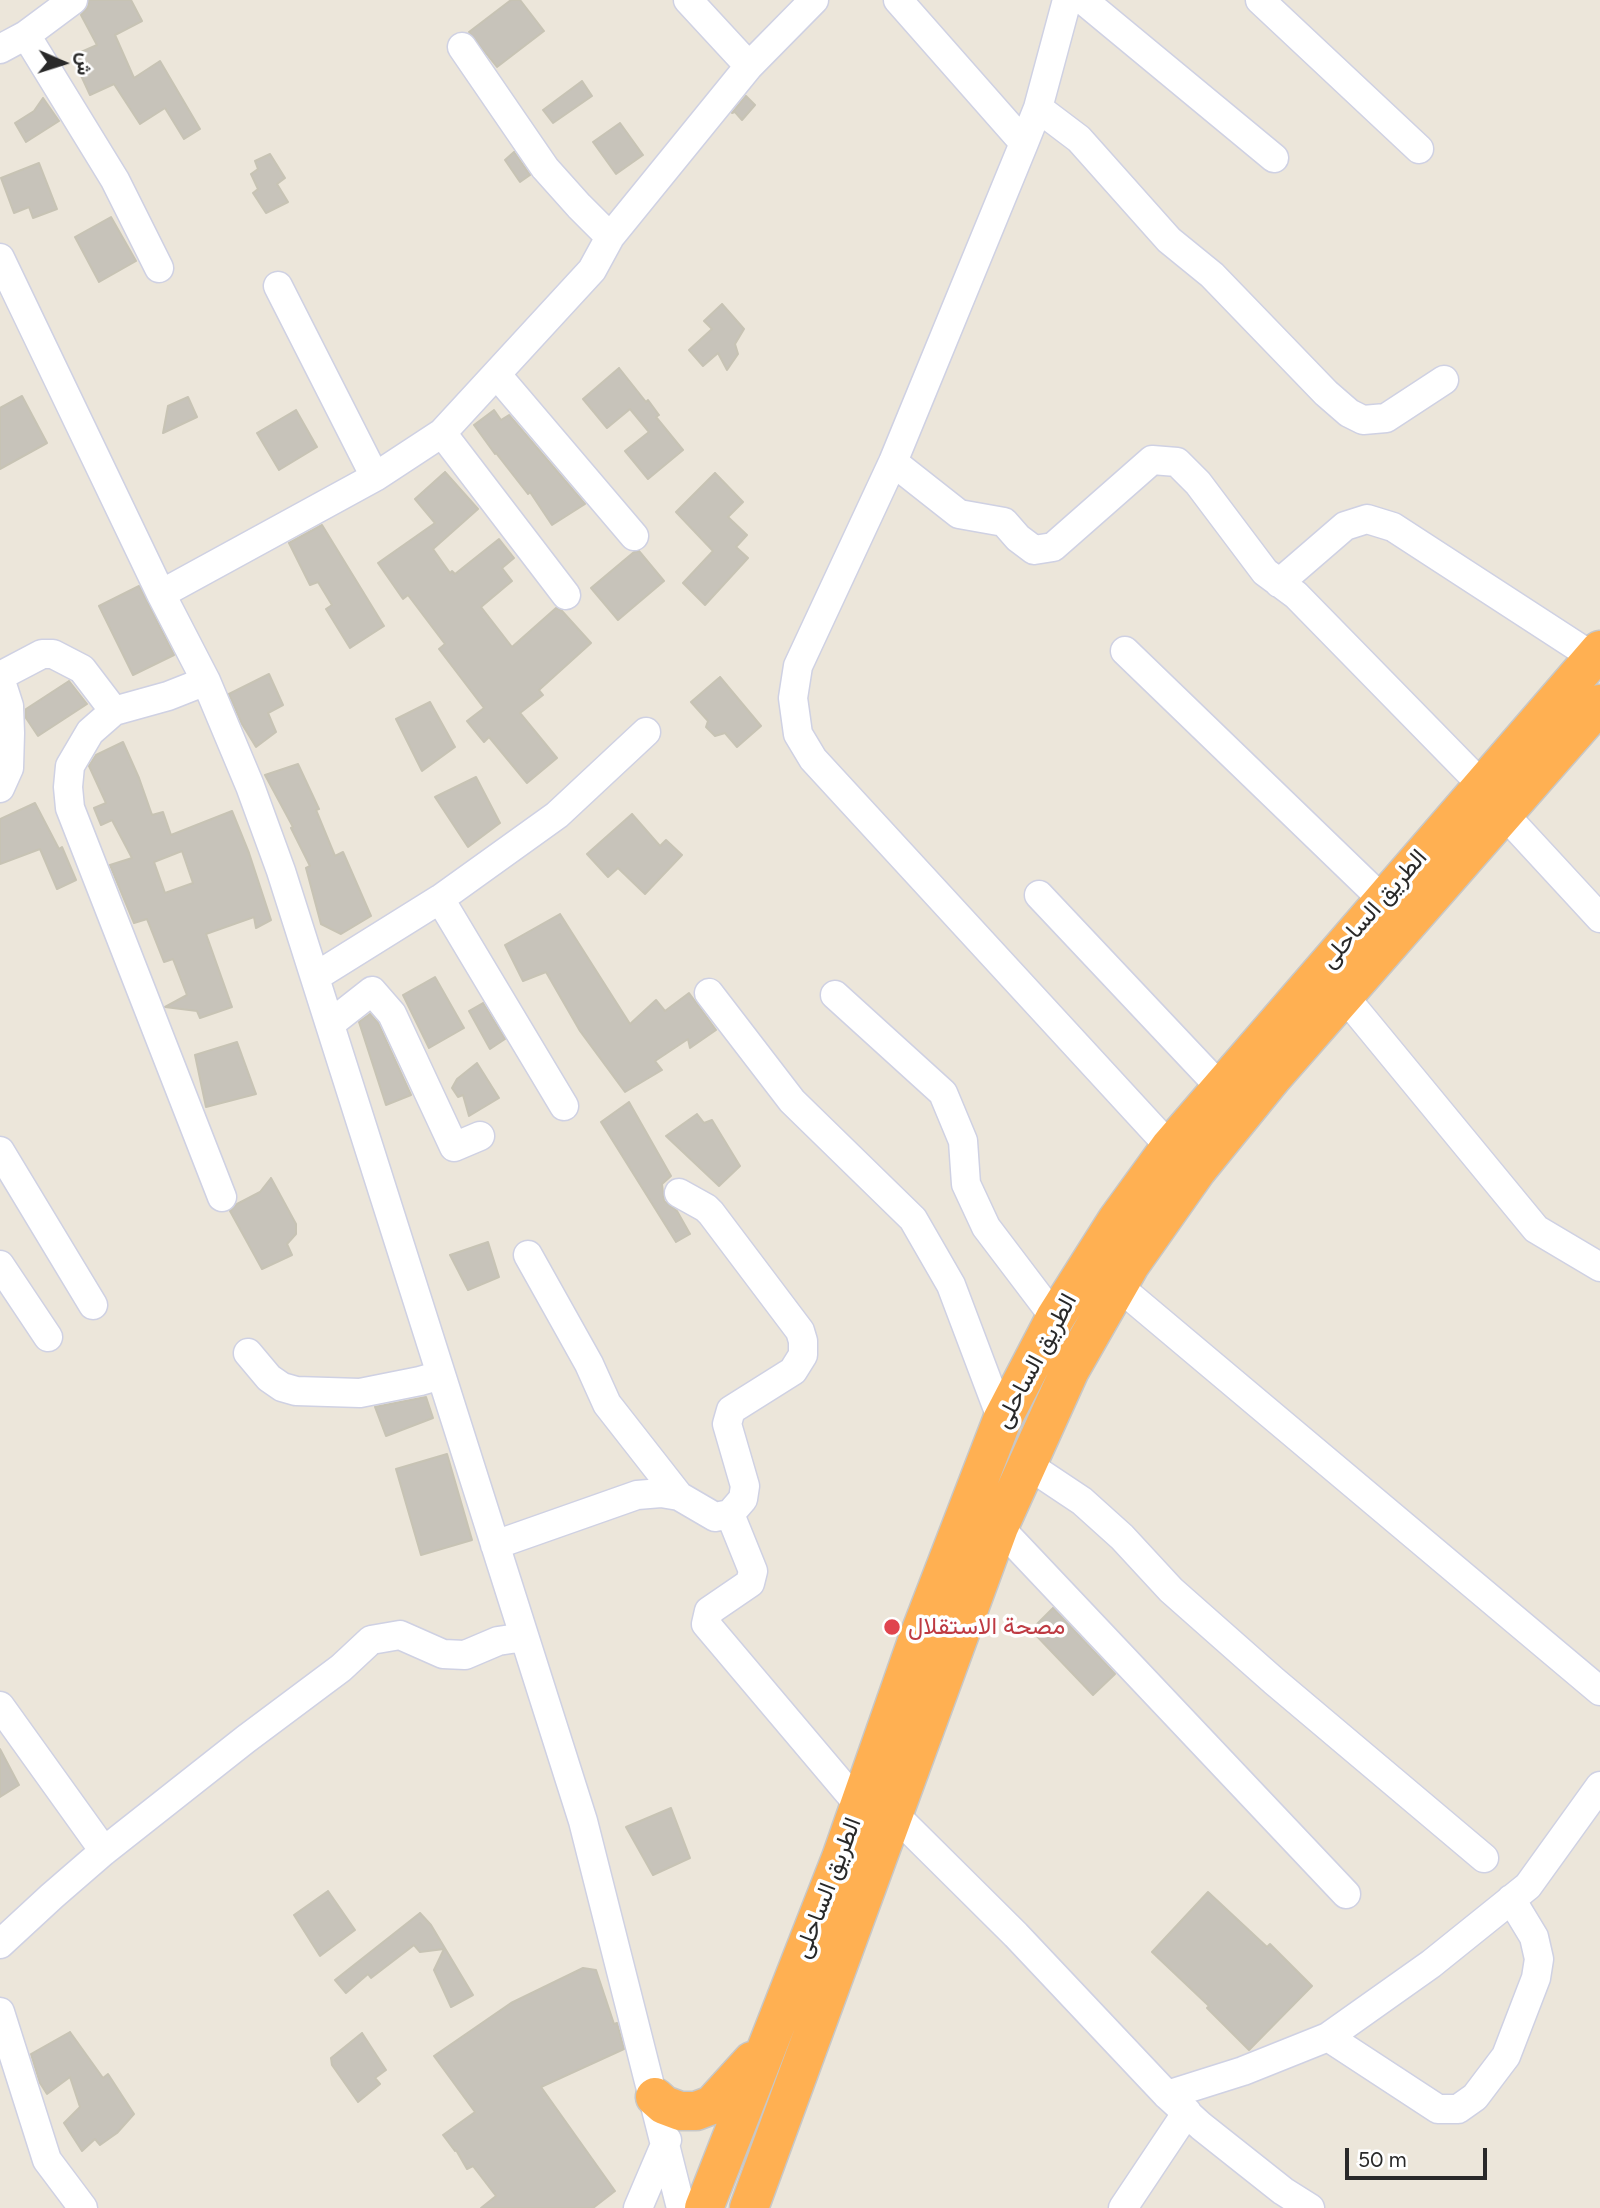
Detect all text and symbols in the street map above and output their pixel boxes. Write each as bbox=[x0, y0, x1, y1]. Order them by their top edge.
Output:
north arrow bbox=[28, 28, 98, 98]
text: ش bbox=[72, 52, 97, 76]
street label: الطريق الساحلى bbox=[1315, 844, 1433, 974]
street label: الطريق الساحلى bbox=[989, 1289, 1083, 1433]
place label: مصحة الاستقلال bbox=[908, 1613, 1065, 1641]
marker: مصحة الاستقلال bbox=[882, 1617, 902, 1637]
street label: الطريق الساحلى bbox=[788, 1814, 868, 1962]
scale bar bbox=[1348, 2134, 1490, 2178]
text: 50 m bbox=[1358, 2147, 1407, 2172]

